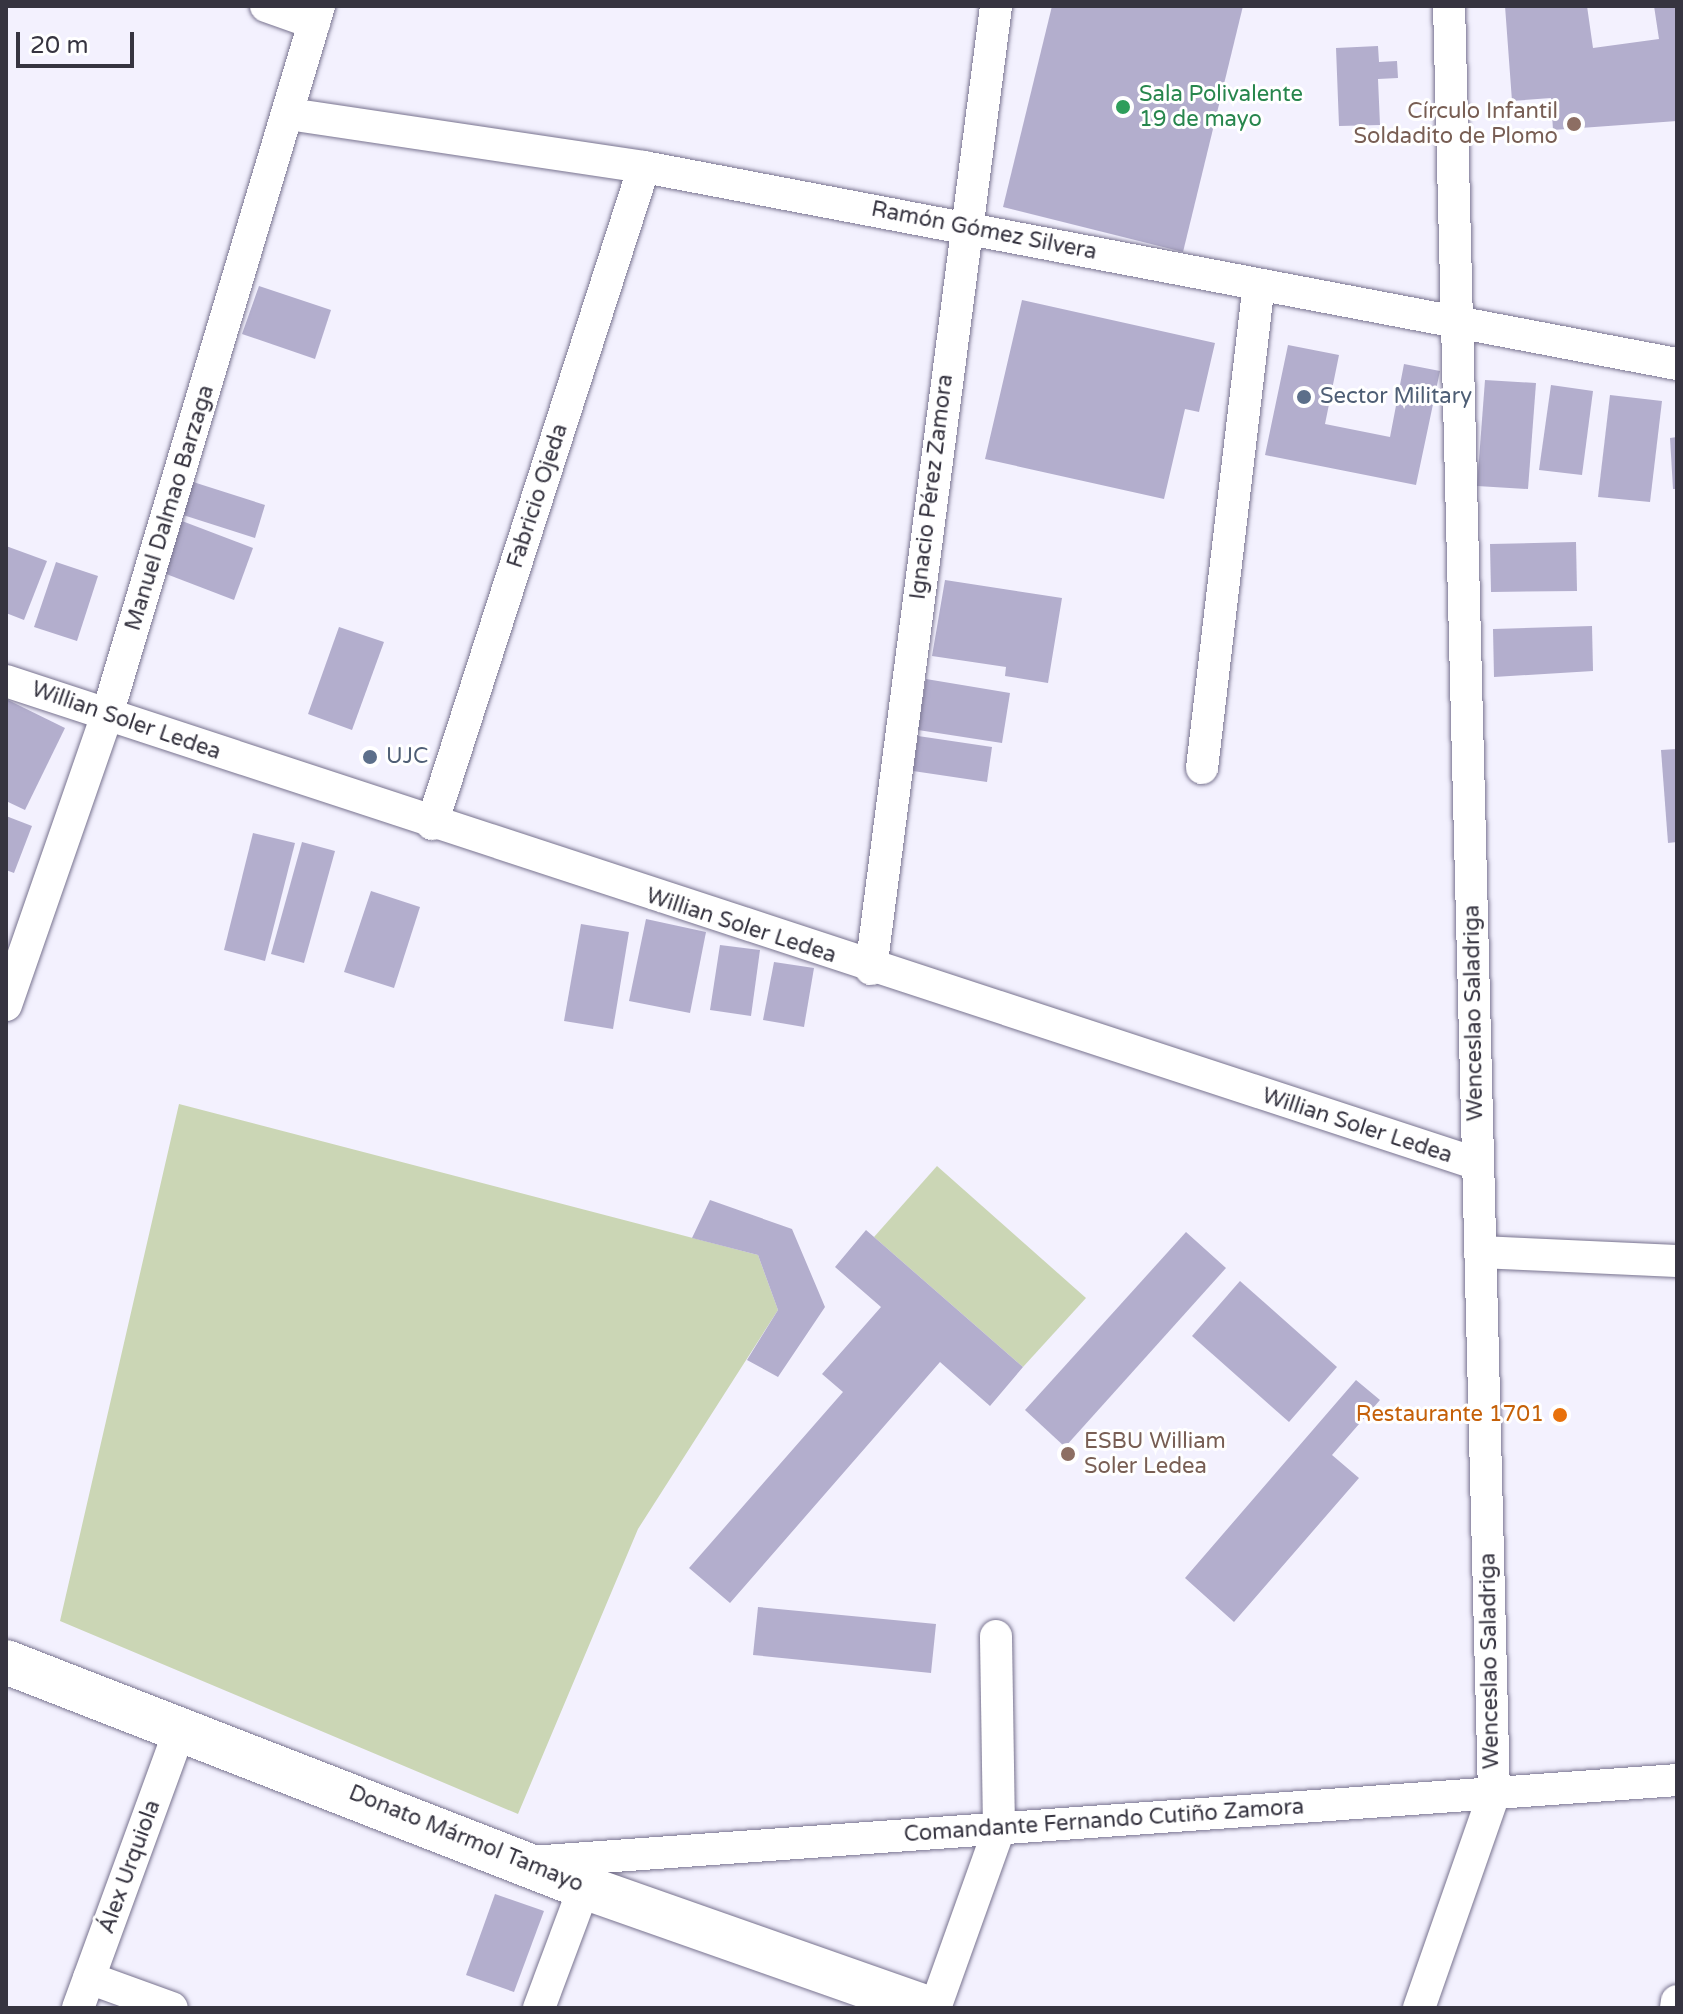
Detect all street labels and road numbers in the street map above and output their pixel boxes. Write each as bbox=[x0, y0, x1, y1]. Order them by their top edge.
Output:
street label: Ramón Gómez Silvera bbox=[869, 196, 1099, 266]
street label: Ignacio Pérez Zamora bbox=[905, 373, 959, 601]
street label: Manuel Dalmao Barzaga bbox=[120, 382, 220, 634]
street label: Fabricio Ojeda bbox=[502, 421, 574, 571]
street label: Willian Soler Ledea bbox=[28, 676, 224, 766]
street label: Willian Soler Ledea bbox=[643, 883, 839, 969]
street label: Wenceslao Saladriga bbox=[1459, 905, 1489, 1121]
street label: Willian Soler Ledea bbox=[1259, 1083, 1455, 1169]
street label: Wenceslao Saladriga bbox=[1475, 1553, 1505, 1769]
street label: Donato Mármol Tamayo bbox=[345, 1780, 587, 1898]
street label: Comandante Fernando Cutiño Zamora bbox=[903, 1794, 1305, 1848]
street label: Álex Urquiola bbox=[94, 1797, 166, 1937]

